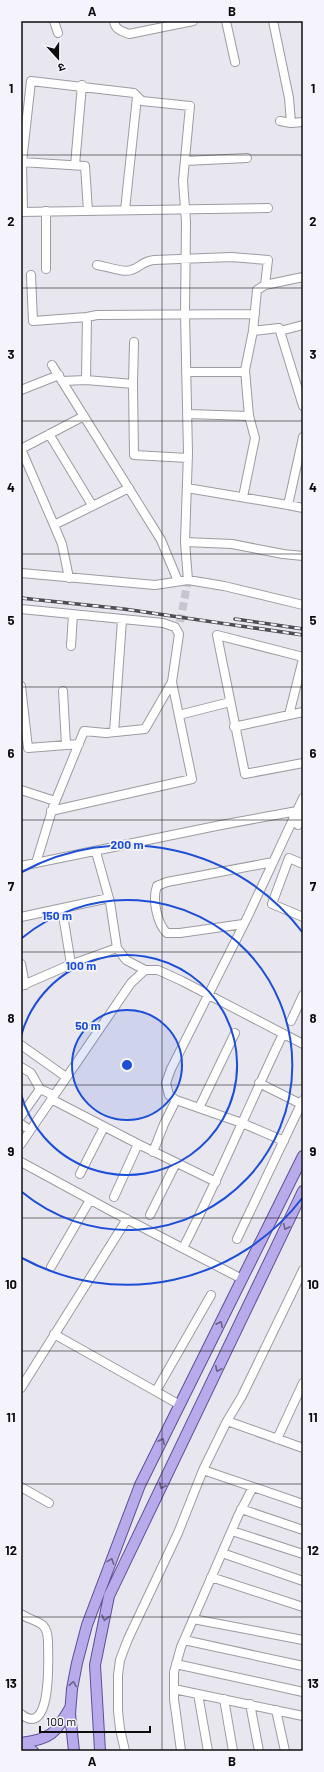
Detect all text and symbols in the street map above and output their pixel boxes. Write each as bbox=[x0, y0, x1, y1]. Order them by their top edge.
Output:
text: A bbox=[88, 3, 97, 19]
text: B bbox=[228, 3, 236, 19]
north arrow bbox=[38, 38, 78, 78]
text: उ bbox=[56, 61, 67, 75]
text: 1 bbox=[9, 80, 13, 96]
text: 1 bbox=[311, 80, 315, 96]
text: 2 bbox=[7, 213, 15, 229]
text: 2 bbox=[309, 213, 317, 229]
text: 3 bbox=[7, 346, 15, 362]
text: 3 bbox=[309, 346, 317, 362]
text: 4 bbox=[7, 479, 15, 495]
text: 4 bbox=[309, 479, 317, 495]
text: 5 bbox=[7, 612, 15, 628]
text: 5 bbox=[309, 612, 317, 628]
text: 6 bbox=[8, 745, 15, 761]
text: 6 bbox=[310, 745, 317, 761]
text: 200 m bbox=[111, 837, 143, 851]
text: 7 bbox=[8, 878, 15, 894]
text: 7 bbox=[310, 878, 317, 894]
text: 150 m bbox=[42, 908, 72, 922]
text: 100 m bbox=[66, 958, 96, 972]
text: 8 bbox=[7, 1010, 15, 1026]
text: 8 bbox=[309, 1010, 317, 1026]
text: 50 m bbox=[75, 1018, 101, 1032]
centre of rings bbox=[120, 1058, 134, 1072]
text: 9 bbox=[8, 1143, 15, 1159]
text: 9 bbox=[310, 1143, 317, 1159]
one-way arrow bbox=[283, 1222, 291, 1230]
text: 10 bbox=[5, 1276, 17, 1292]
text: 10 bbox=[307, 1276, 319, 1292]
one-way arrow bbox=[215, 1321, 222, 1329]
one-way arrow bbox=[215, 1365, 223, 1372]
text: 11 bbox=[6, 1409, 16, 1425]
text: 11 bbox=[308, 1409, 318, 1425]
one-way arrow bbox=[157, 1438, 165, 1445]
one-way arrow bbox=[159, 1482, 167, 1490]
text: 12 bbox=[5, 1542, 17, 1558]
text: 12 bbox=[307, 1542, 319, 1558]
one-way arrow bbox=[107, 1557, 115, 1564]
one-way arrow bbox=[101, 1615, 109, 1621]
text: 13 bbox=[5, 1675, 17, 1691]
text: 13 bbox=[307, 1675, 319, 1691]
one-way arrow bbox=[68, 1681, 77, 1688]
scale bar bbox=[40, 1708, 150, 1734]
text: 100 m bbox=[46, 1714, 76, 1728]
text: A bbox=[88, 1753, 97, 1769]
text: B bbox=[228, 1753, 236, 1769]

